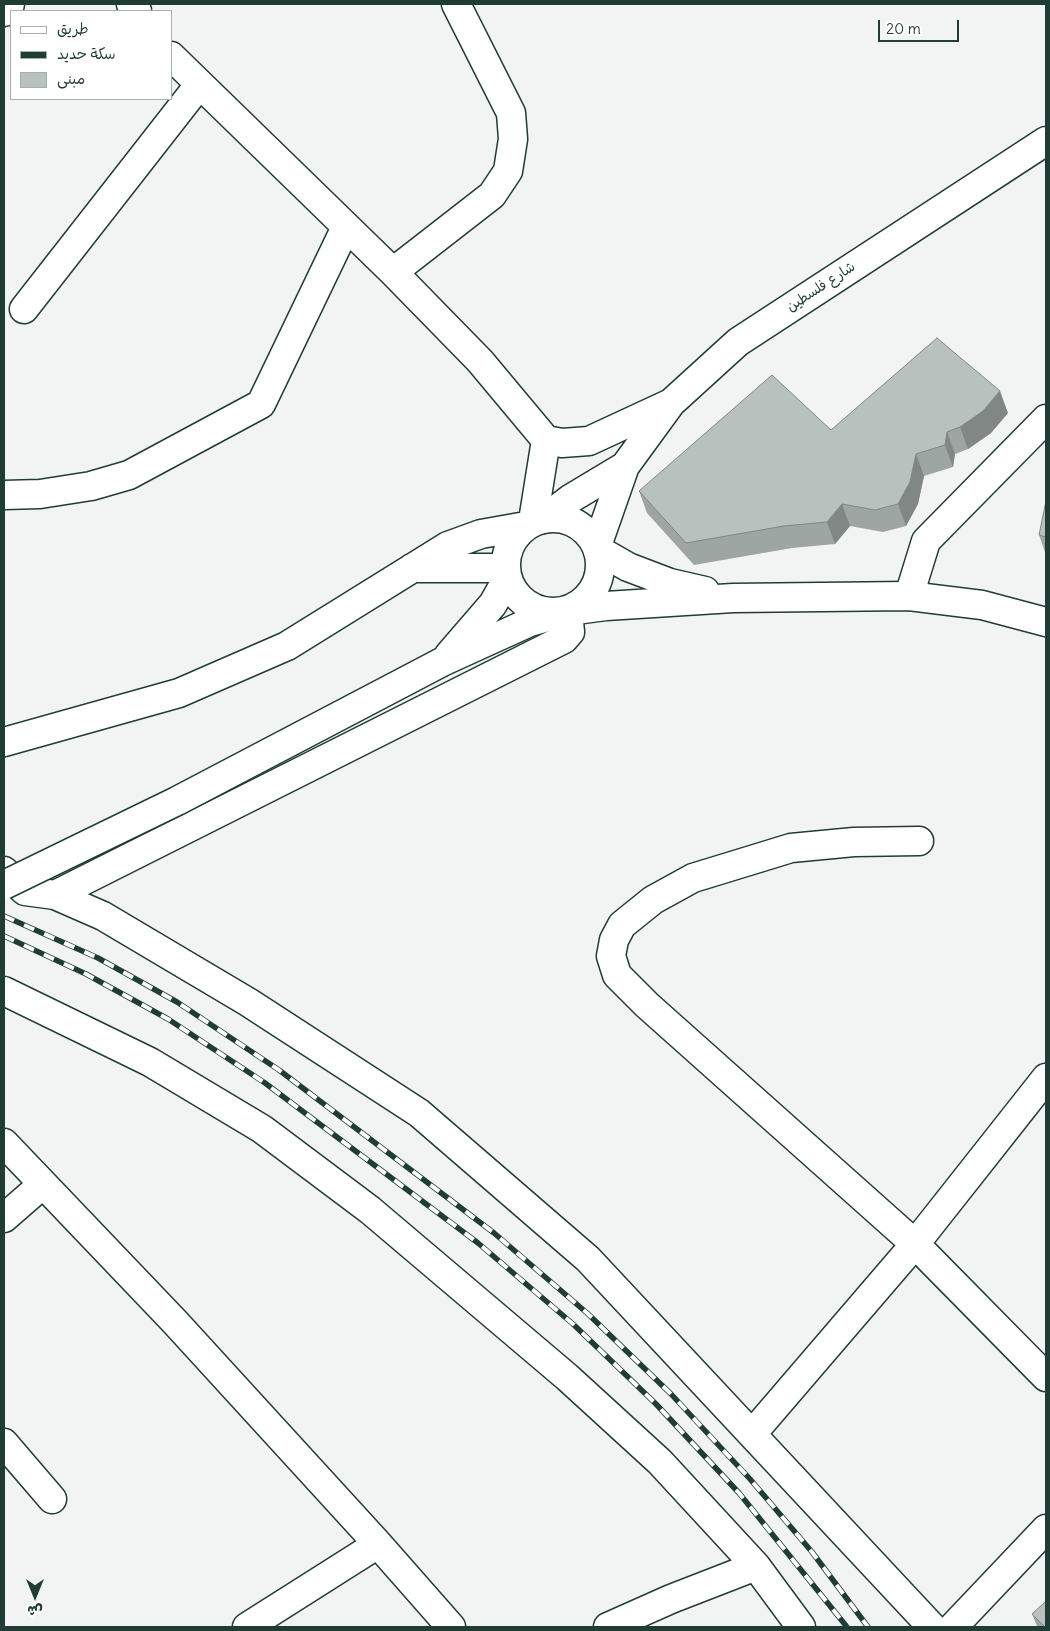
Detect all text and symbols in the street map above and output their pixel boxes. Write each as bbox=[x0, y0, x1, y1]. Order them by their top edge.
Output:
legend bbox=[10, 10, 172, 100]
scale bar bbox=[880, 10, 961, 42]
text: طريق bbox=[57, 19, 89, 38]
text: 20 m bbox=[886, 19, 921, 38]
text: سكة حديد bbox=[57, 44, 116, 63]
text: مبنى bbox=[57, 69, 85, 88]
street label: شارع فلسطين bbox=[783, 259, 859, 315]
north arrow bbox=[10, 1571, 60, 1621]
text: ش bbox=[27, 1602, 43, 1620]

